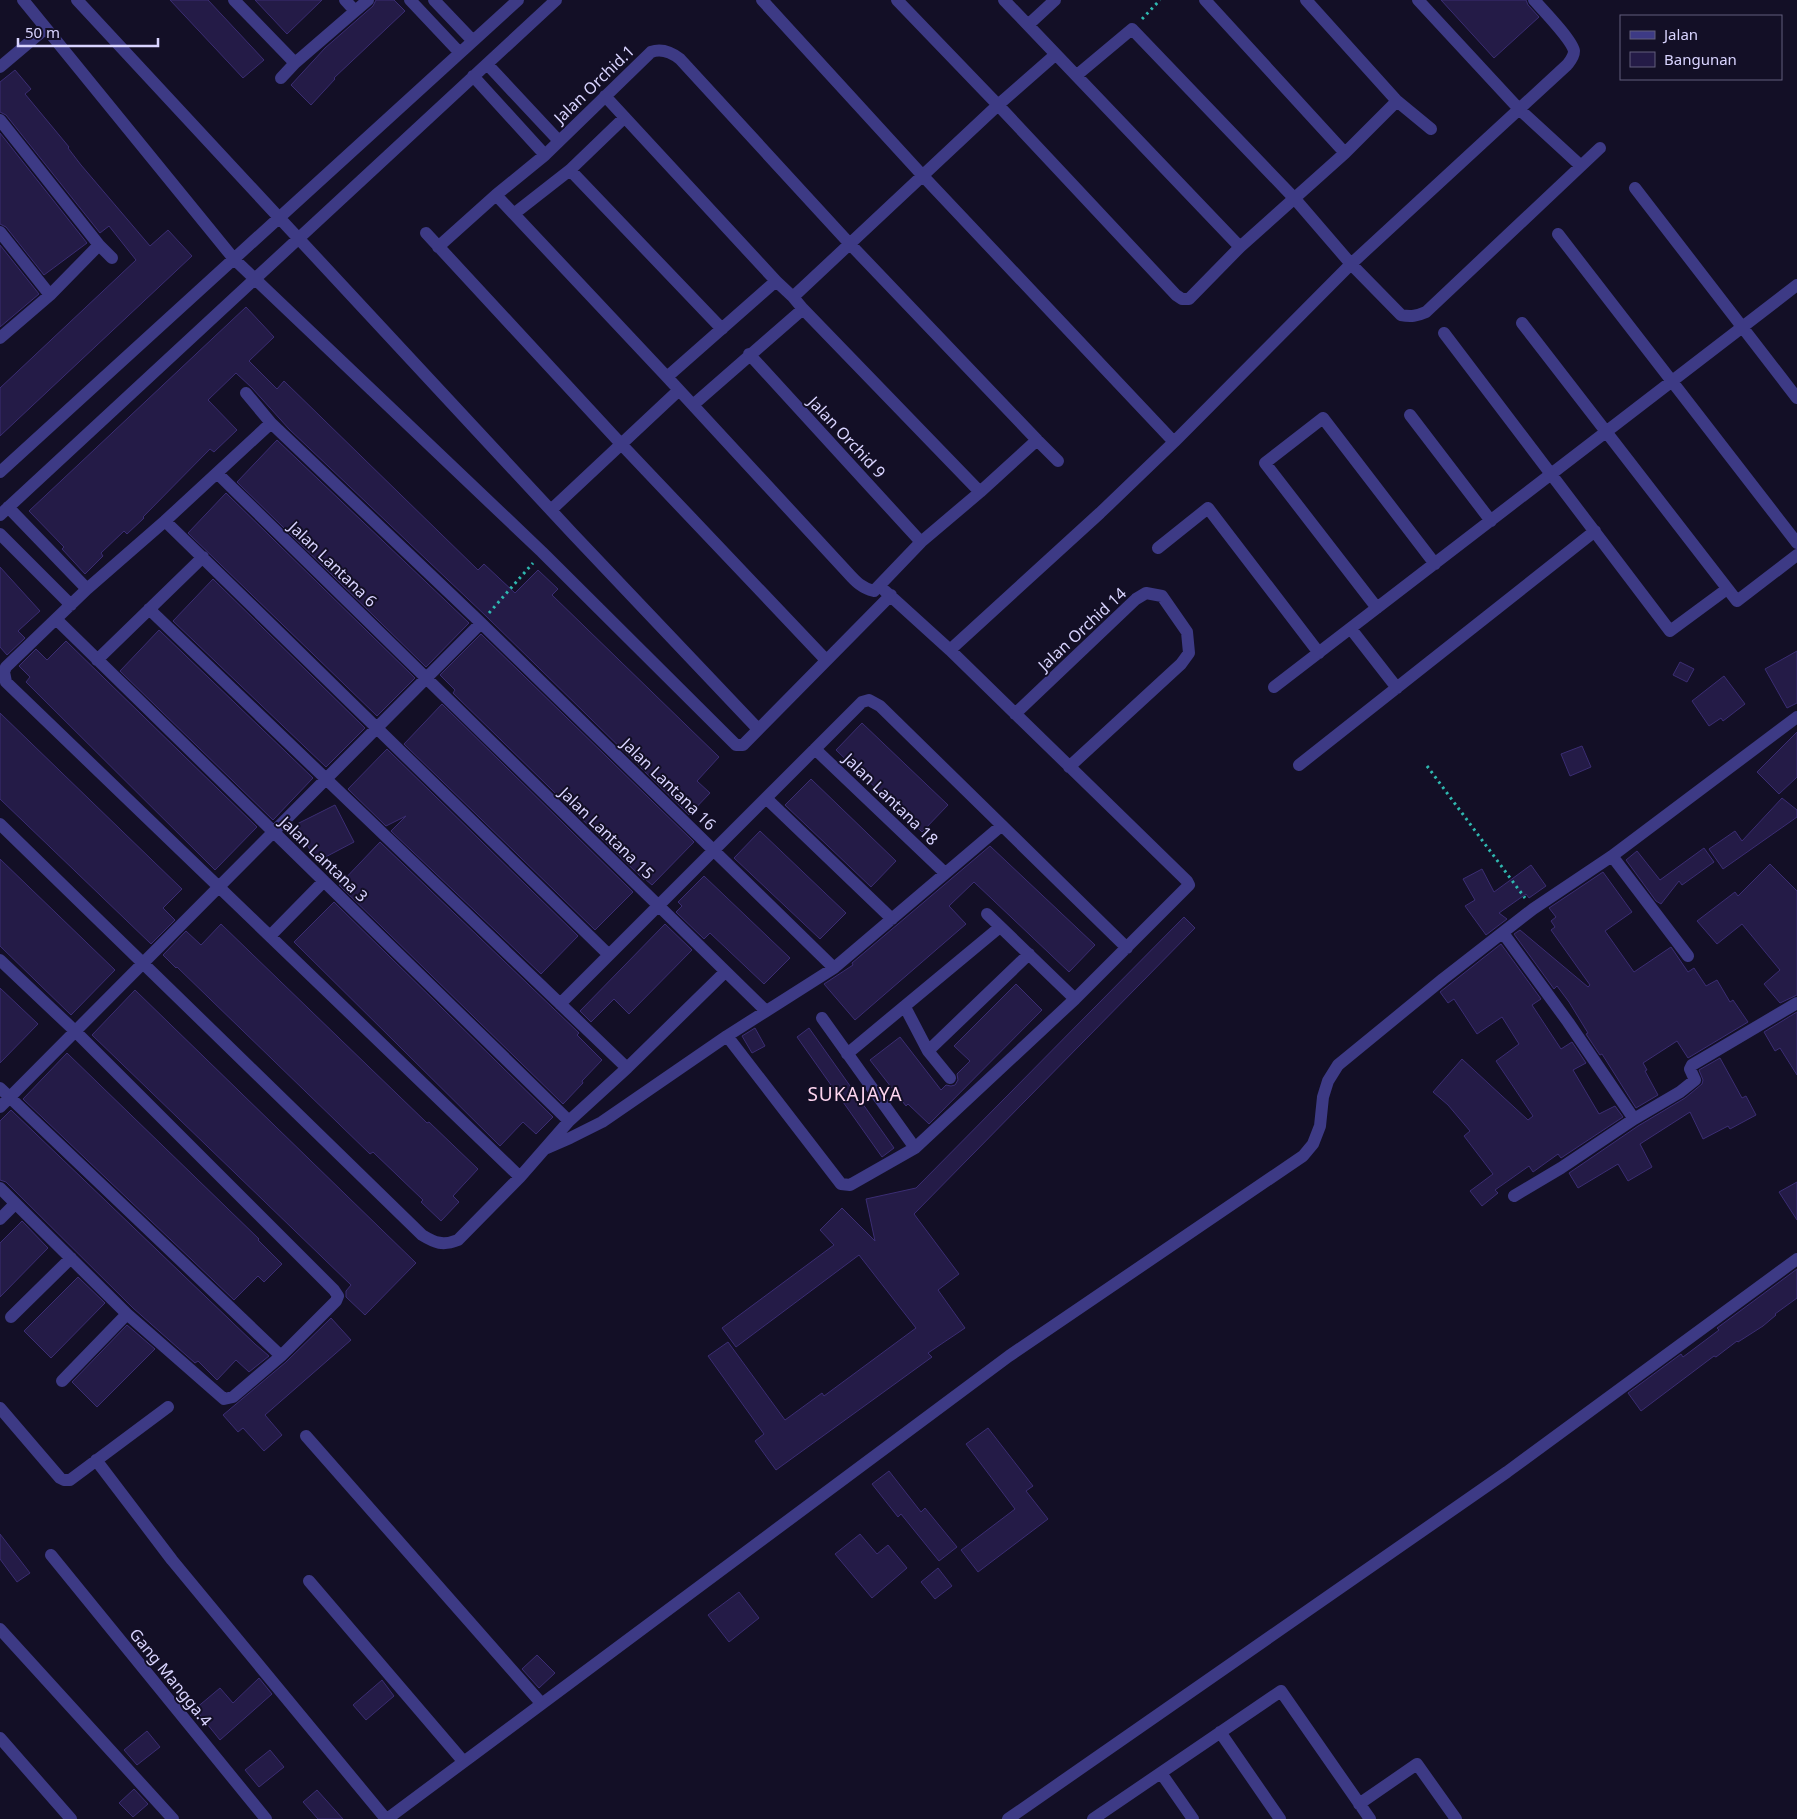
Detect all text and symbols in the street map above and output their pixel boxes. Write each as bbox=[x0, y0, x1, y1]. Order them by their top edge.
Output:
scale bar bbox=[18, 15, 158, 47]
legend bbox=[1620, 15, 1782, 80]
text: 50 m bbox=[25, 22, 60, 42]
text: Jalan bbox=[1662, 24, 1698, 44]
street label: Jalan Orchid.1 bbox=[547, 40, 639, 130]
text: Bangunan bbox=[1664, 49, 1737, 69]
street label: Jalan Orchid 9 bbox=[802, 390, 891, 483]
street label: Jalan Lantana 6 bbox=[283, 515, 382, 612]
street label: Jalan Orchid 14 bbox=[1032, 582, 1131, 677]
street label: Jalan Lantana 16 bbox=[615, 732, 721, 835]
street label: Jalan Lantana 18 bbox=[837, 747, 943, 850]
street label: Jalan Lantana 15 bbox=[553, 781, 659, 884]
street label: Jalan Lantana 3 bbox=[274, 810, 373, 907]
district label: SUKAJAYA bbox=[807, 1081, 903, 1107]
street label: Gang Mangga.4 bbox=[125, 1623, 217, 1731]

